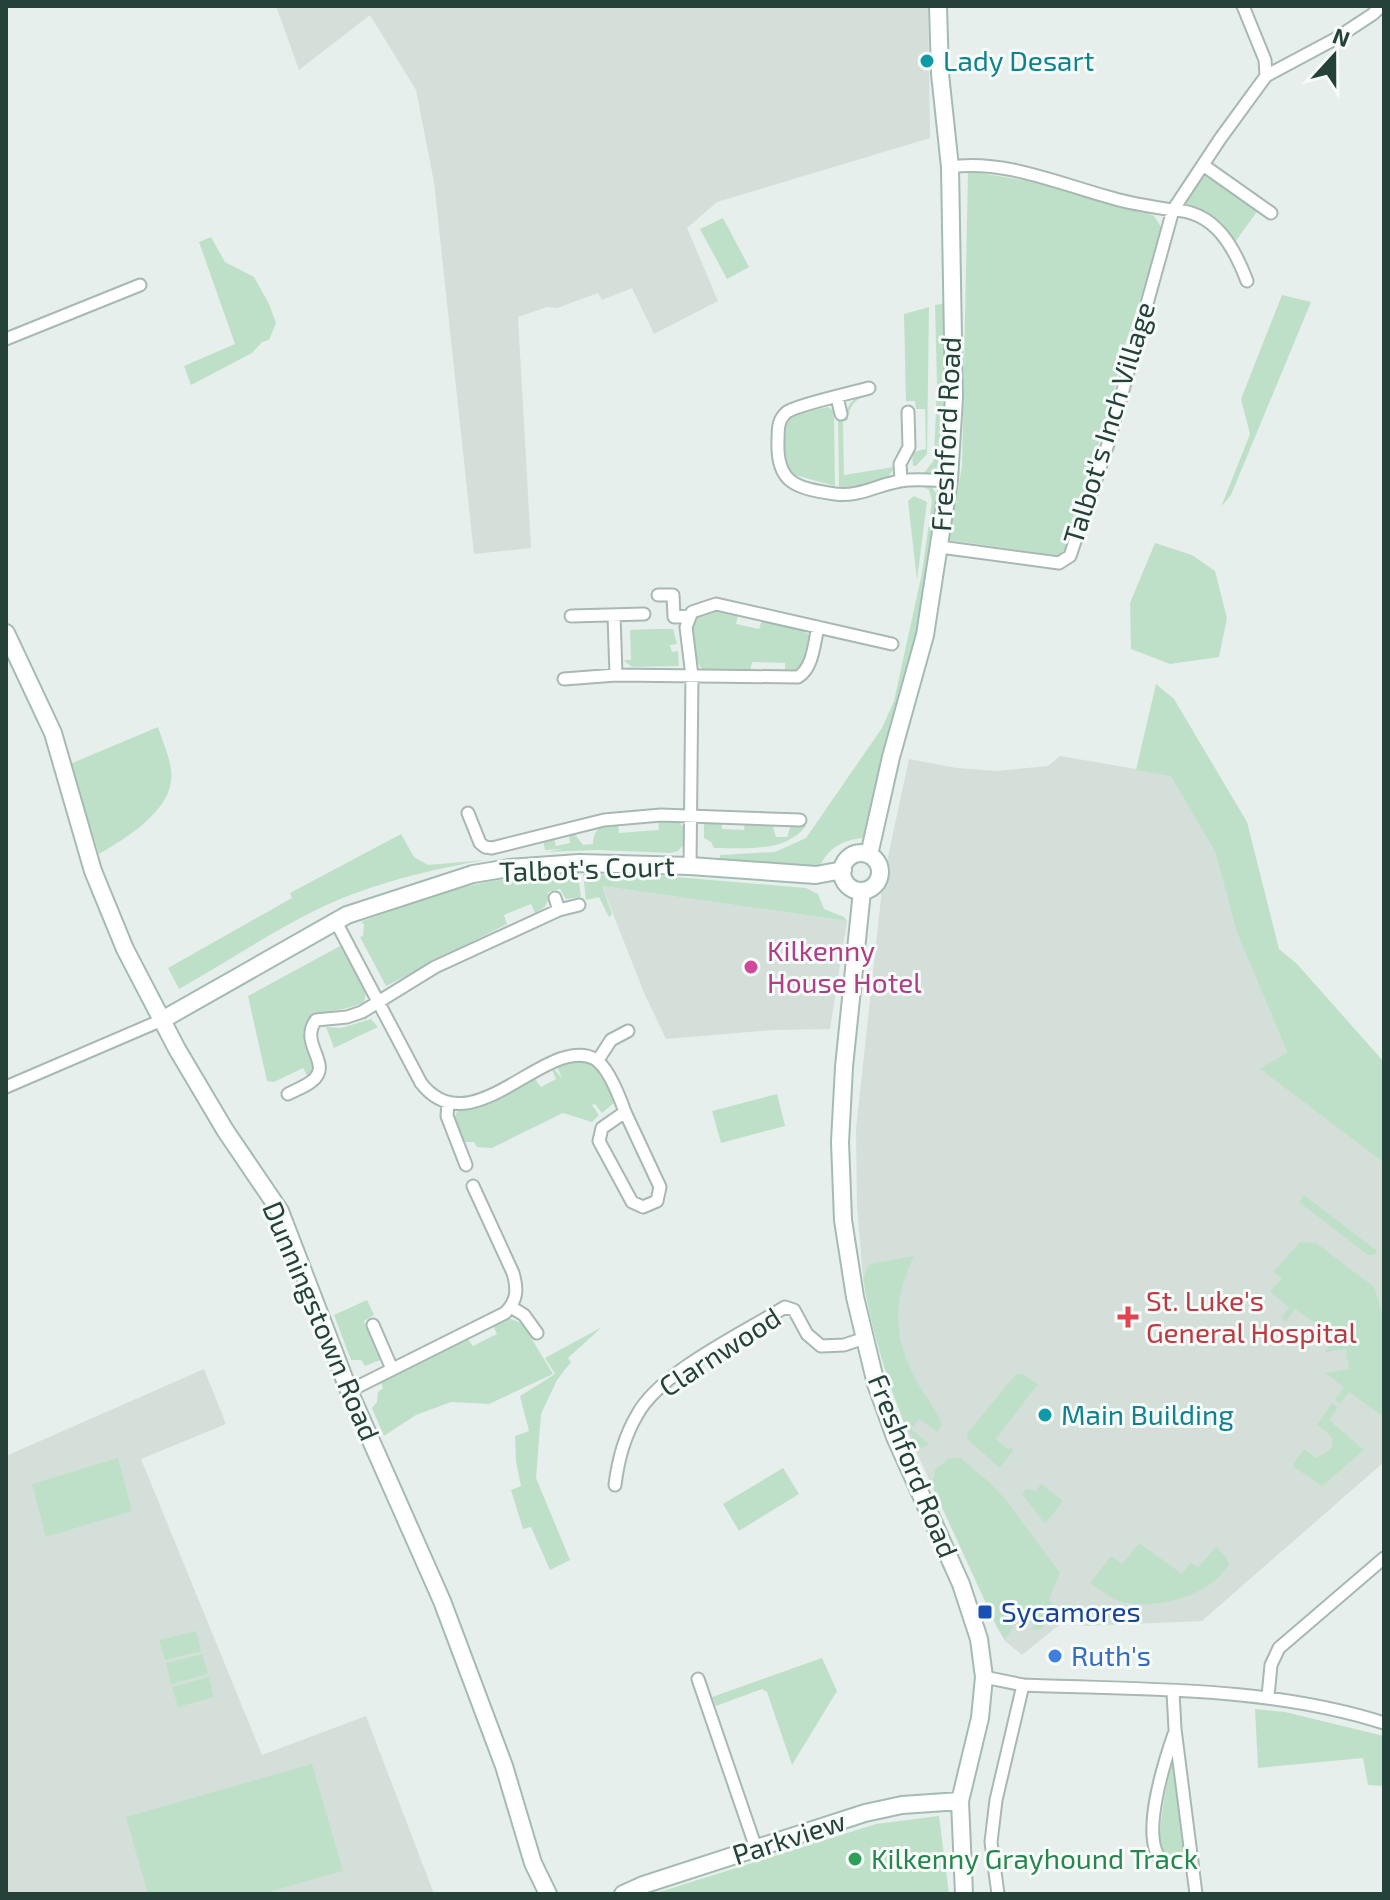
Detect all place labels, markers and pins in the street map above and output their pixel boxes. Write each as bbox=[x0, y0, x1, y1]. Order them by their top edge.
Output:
place label: Lady Desart bbox=[943, 43, 1094, 77]
marker: Lady Desart bbox=[918, 52, 936, 70]
place label: Kilkenny House Hotel bbox=[767, 933, 922, 999]
marker: Kilkenny House Hotel bbox=[742, 958, 760, 976]
place label: St. Luke's General Hospital bbox=[1146, 1283, 1357, 1349]
marker: St. Luke's General Hospital bbox=[1117, 1306, 1139, 1328]
place label: Main Building bbox=[1061, 1397, 1234, 1431]
marker: Main Building bbox=[1036, 1406, 1054, 1424]
place label: Sycamores bbox=[1001, 1594, 1141, 1628]
marker: Sycamores bbox=[976, 1603, 994, 1621]
place label: Ruth's bbox=[1071, 1638, 1151, 1672]
marker: Ruth's bbox=[1046, 1647, 1064, 1665]
place label: Kilkenny Grayhound Track bbox=[871, 1841, 1198, 1875]
marker: Kilkenny Grayhound Track bbox=[846, 1850, 864, 1868]

